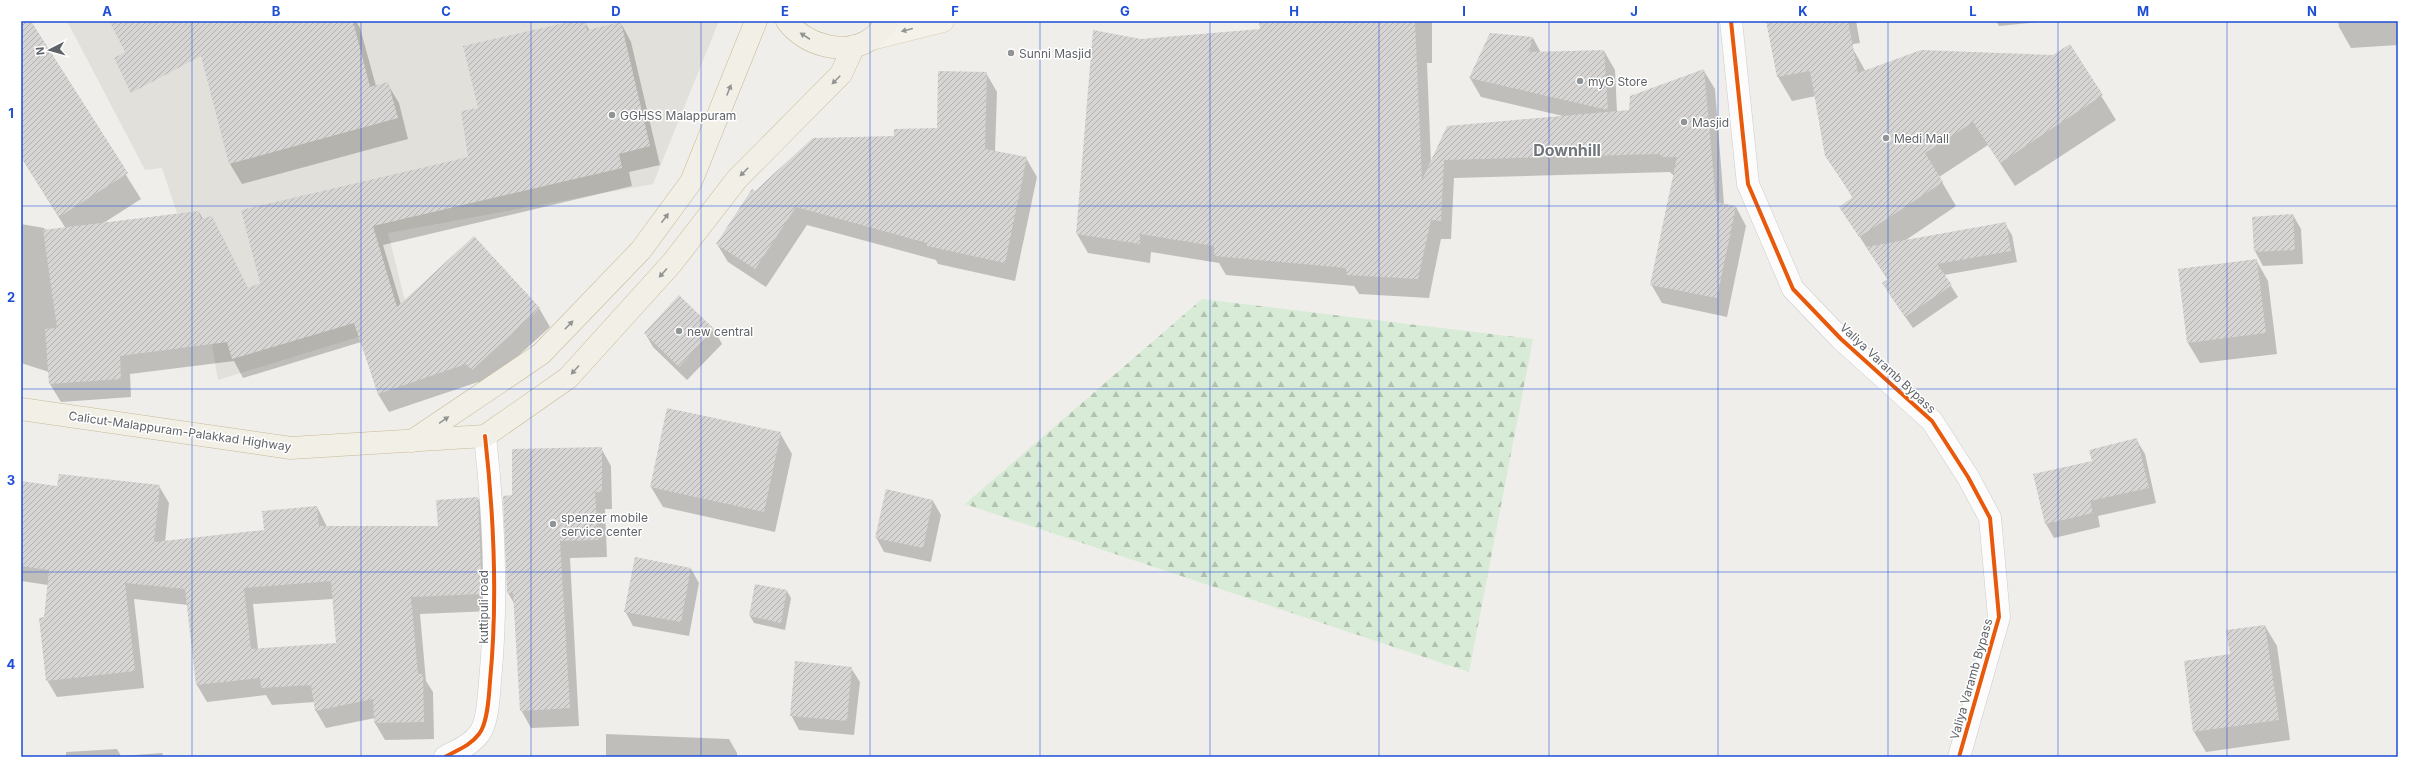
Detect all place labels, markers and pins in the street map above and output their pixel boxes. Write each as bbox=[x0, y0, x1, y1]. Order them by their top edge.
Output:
place label: Sunni Masjid bbox=[1019, 46, 1091, 61]
marker: Sunni Masjid bbox=[1006, 48, 1016, 58]
place label: myG Store bbox=[1588, 74, 1647, 89]
marker: myG Store bbox=[1575, 76, 1585, 86]
place label: GGHSS Malappuram bbox=[620, 108, 736, 123]
marker: GGHSS Malappuram bbox=[607, 110, 617, 120]
place label: Masjid bbox=[1692, 115, 1729, 130]
marker: Masjid bbox=[1679, 117, 1689, 127]
place label: Medi Mall bbox=[1894, 131, 1949, 146]
marker: Medi Mall bbox=[1881, 133, 1891, 143]
place label: new central bbox=[687, 324, 753, 339]
marker: new central bbox=[674, 326, 684, 336]
place label: spenzer mobile service center bbox=[561, 510, 648, 539]
marker: spenzer mobile service center bbox=[548, 519, 558, 529]

